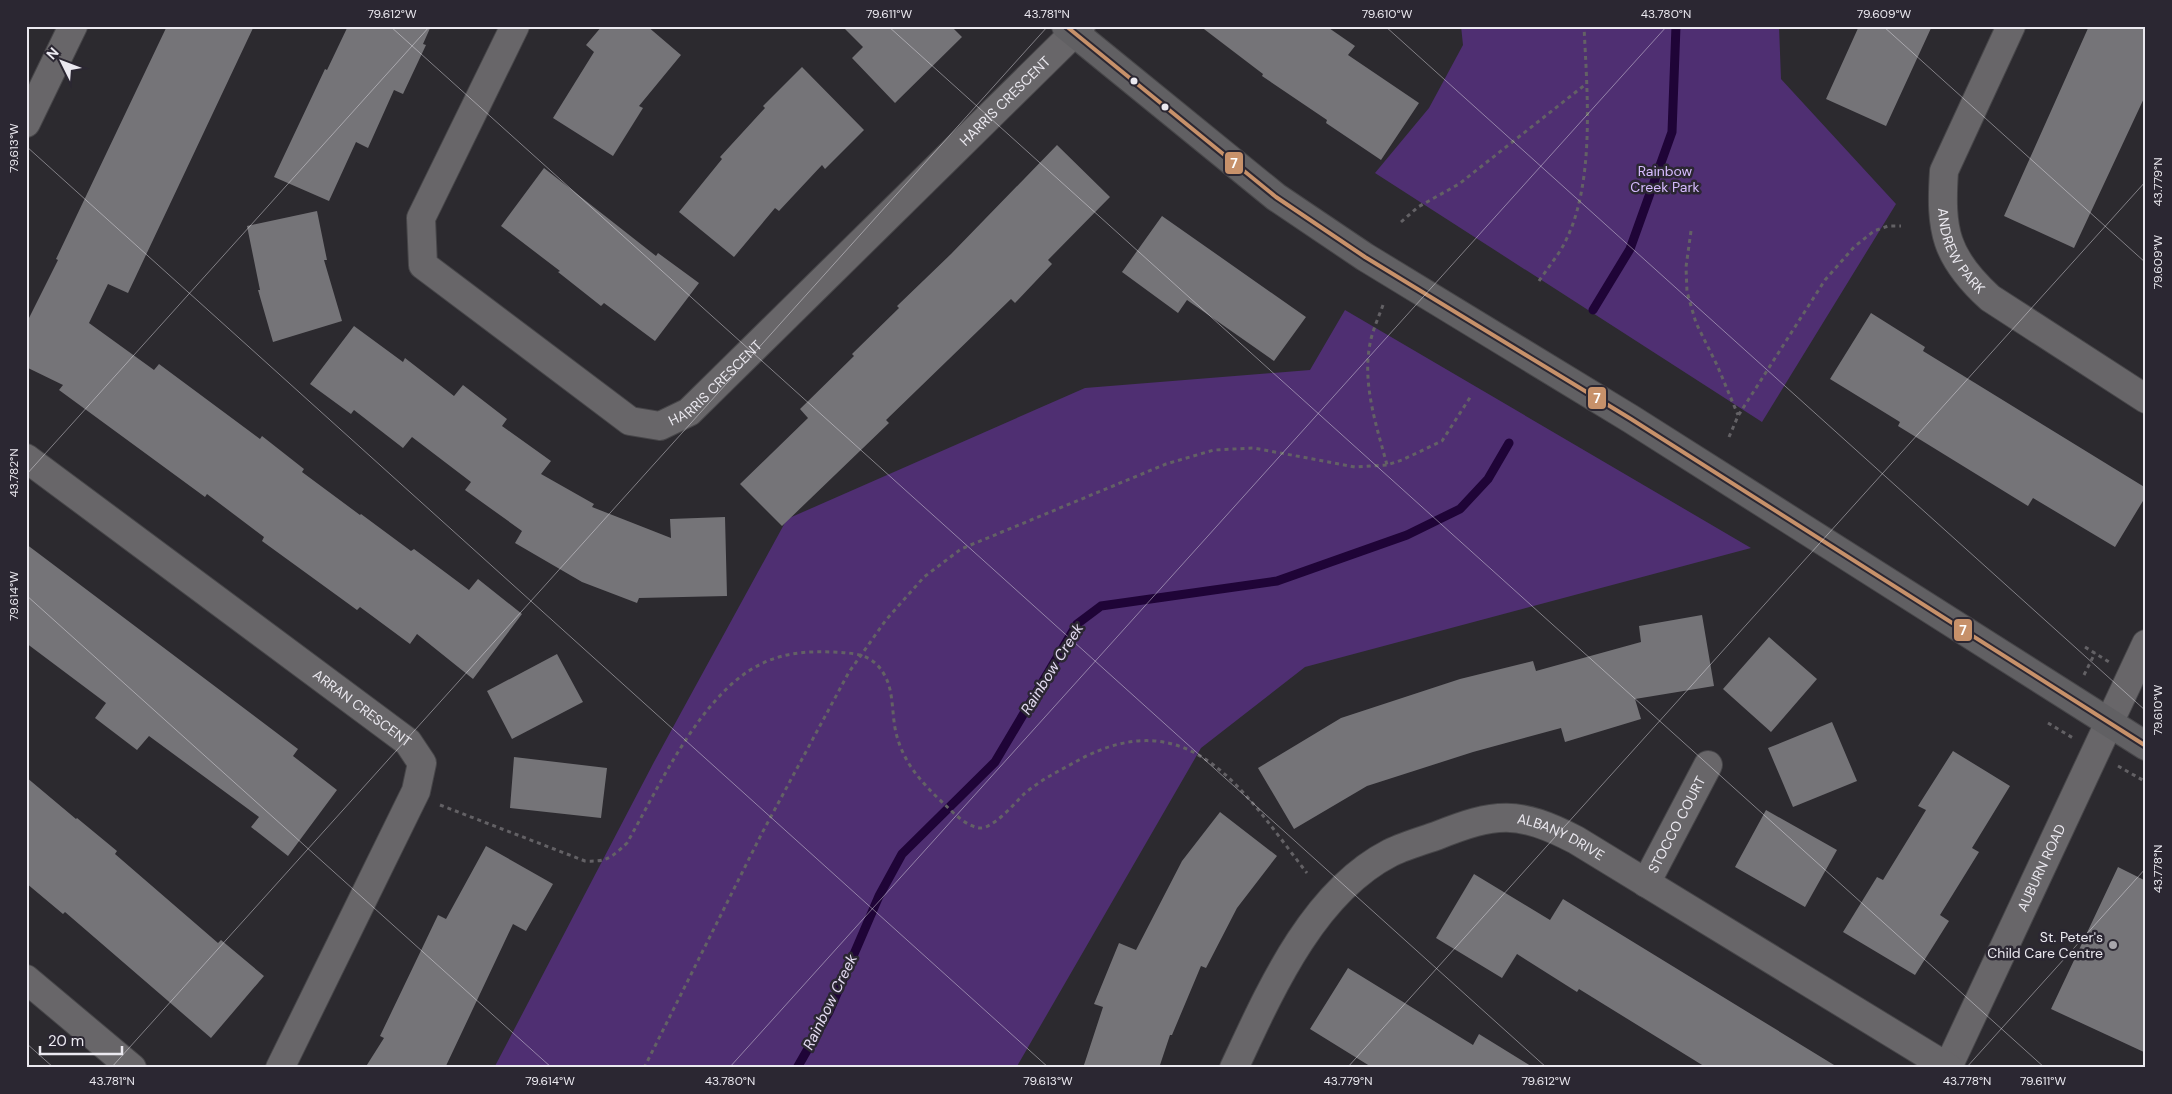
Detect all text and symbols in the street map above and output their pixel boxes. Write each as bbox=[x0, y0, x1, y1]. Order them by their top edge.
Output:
text: 79.612°W bbox=[367, 6, 417, 22]
text: 79.611°W bbox=[866, 6, 912, 22]
text: 43.781°N bbox=[1024, 6, 1070, 22]
text: 79.610°W bbox=[1362, 6, 1413, 22]
text: 43.780°N bbox=[1641, 6, 1691, 22]
text: 79.609°W bbox=[1857, 6, 1912, 22]
north arrow bbox=[38, 38, 88, 88]
text: N bbox=[42, 43, 62, 63]
street label: HARRIS CRESCENT bbox=[956, 52, 1054, 150]
unlabelled marker bbox=[1129, 76, 1139, 86]
unlabelled marker bbox=[1160, 102, 1170, 112]
text: 79.613°W bbox=[6, 123, 22, 173]
line badge: 7 bbox=[1224, 151, 1244, 175]
text: 7 bbox=[1230, 154, 1238, 172]
text: 43.779°N bbox=[2150, 158, 2166, 206]
park label: Rainbow Creek Park bbox=[1630, 162, 1700, 196]
street label: ANDREW PARK bbox=[1934, 207, 1989, 297]
text: 79.609°W bbox=[2150, 234, 2166, 289]
street label: HARRIS CRESCENT bbox=[665, 336, 766, 430]
line badge: 7 bbox=[1587, 386, 1607, 410]
text: 7 bbox=[1593, 389, 1601, 407]
text: 43.782°N bbox=[6, 448, 22, 498]
text: 79.614°W bbox=[6, 571, 22, 621]
line badge: 7 bbox=[1953, 618, 1973, 642]
water label: Rainbow Creek bbox=[1016, 619, 1088, 718]
text: 7 bbox=[1959, 621, 1967, 639]
street label: ARRAN CRESCENT bbox=[309, 665, 415, 751]
text: 79.610°W bbox=[2150, 684, 2166, 735]
street label: STOCCO COURT bbox=[1644, 773, 1710, 876]
street label: ALBANY DRIVE bbox=[1516, 810, 1608, 864]
street label: AUBURN ROAD bbox=[2013, 821, 2070, 915]
text: 43.778°N bbox=[2150, 845, 2166, 893]
place label: St. Peter's Child Care Centre bbox=[1987, 928, 2103, 962]
marker: St. Peter's Child Care Centre bbox=[2107, 939, 2119, 951]
water label: Rainbow Creek bbox=[798, 951, 862, 1053]
scale bar bbox=[40, 1024, 122, 1056]
text: 20 m bbox=[48, 1031, 84, 1051]
text: 43.781°N bbox=[89, 1073, 135, 1089]
text: 79.614°W bbox=[525, 1073, 575, 1089]
text: 43.780°N bbox=[705, 1073, 755, 1089]
text: 79.613°W bbox=[1023, 1073, 1073, 1089]
text: 43.779°N bbox=[1324, 1073, 1372, 1089]
text: 79.612°W bbox=[1521, 1073, 1571, 1089]
text: 43.778°N bbox=[1943, 1073, 1991, 1089]
text: 79.611°W bbox=[2020, 1073, 2066, 1089]

